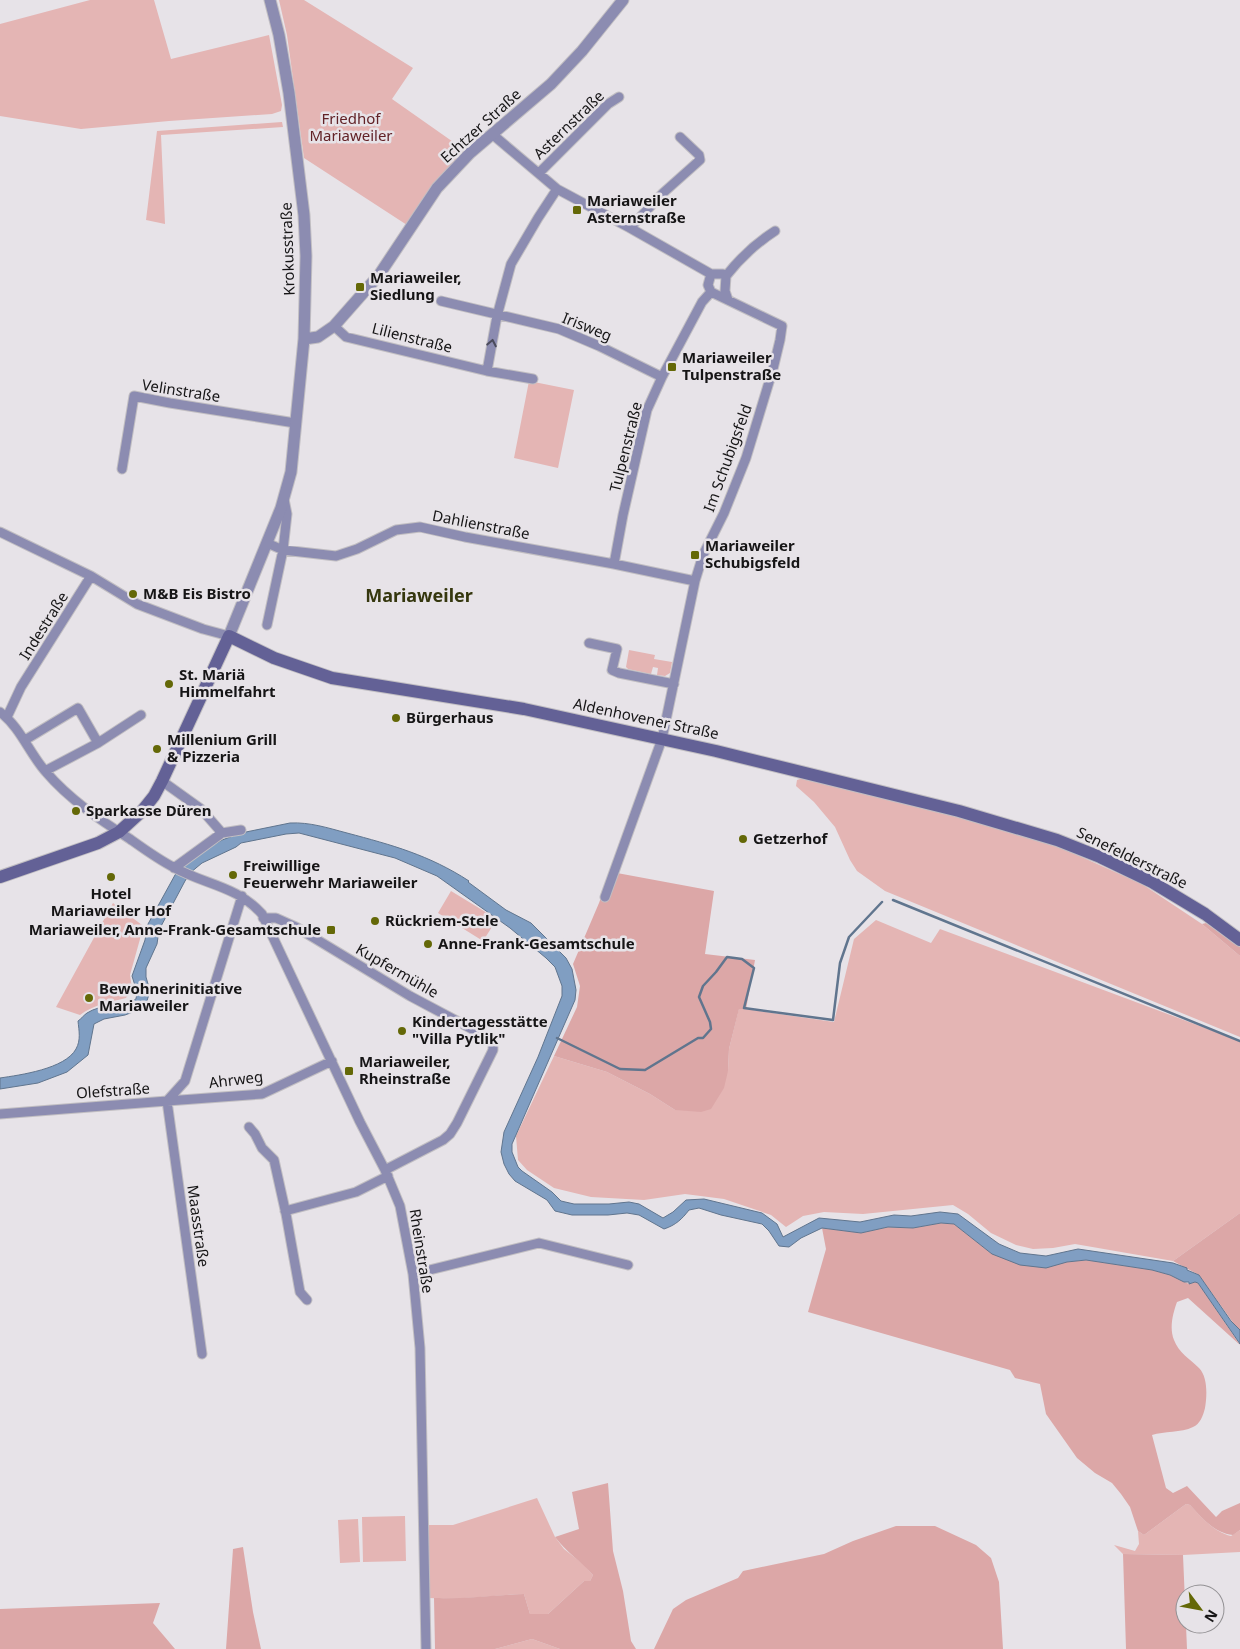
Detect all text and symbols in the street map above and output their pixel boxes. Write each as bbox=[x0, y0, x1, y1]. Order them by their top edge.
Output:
street label: Echtzer Straße bbox=[436, 84, 525, 167]
street label: Asternstraße bbox=[529, 85, 608, 163]
park label: Friedhof Mariaweiler bbox=[309, 108, 393, 145]
place label: Mariaweiler Asternstraße bbox=[587, 190, 686, 227]
street label: Krokusstraße bbox=[275, 202, 299, 296]
marker: Mariaweiler Asternstraße bbox=[571, 204, 583, 216]
place label: Mariaweiler, Siedlung bbox=[370, 267, 462, 304]
marker: Mariaweiler, Siedlung bbox=[354, 281, 366, 293]
street label: Irisweg bbox=[560, 307, 615, 345]
street label: Lilienstraße bbox=[370, 317, 454, 357]
one-way arrow bbox=[487, 339, 497, 348]
place label: Mariaweiler Tulpenstraße bbox=[682, 347, 781, 384]
marker: Mariaweiler Tulpenstraße bbox=[666, 361, 678, 373]
street label: Velinstraße bbox=[141, 374, 222, 406]
street label: Tulpenstraße bbox=[604, 399, 646, 494]
street label: Im Schubigsfeld bbox=[698, 401, 756, 514]
street label: Dahlienstraße bbox=[431, 505, 532, 543]
place label: Mariaweiler Schubigsfeld bbox=[705, 535, 800, 572]
marker: Mariaweiler Schubigsfeld bbox=[689, 549, 701, 561]
place label: M&B Eis Bistro bbox=[143, 583, 251, 603]
district label: Mariaweiler bbox=[365, 583, 473, 607]
street label: Indestraße bbox=[14, 588, 72, 663]
marker: M&B Eis Bistro bbox=[127, 588, 139, 600]
place label: St. Mariä Himmelfahrt bbox=[179, 664, 276, 701]
marker: St. Mariä Himmelfahrt bbox=[163, 678, 175, 690]
street label: Aldenhovener Straße bbox=[572, 693, 721, 743]
place label: Bürgerhaus bbox=[406, 707, 493, 727]
marker: Bürgerhaus bbox=[390, 712, 402, 724]
place label: Millenium Grill & Pizzeria bbox=[167, 729, 277, 766]
marker: Millenium Grill & Pizzeria bbox=[151, 743, 163, 755]
place label: Sparkasse Düren bbox=[86, 800, 211, 820]
marker: Sparkasse Düren bbox=[70, 805, 82, 817]
street label: Senefelderstraße bbox=[1074, 822, 1191, 893]
place label: Getzerhof bbox=[753, 828, 829, 848]
marker: Getzerhof bbox=[737, 833, 749, 845]
place label: Freiwillige Feuerwehr Mariaweiler bbox=[243, 855, 418, 892]
marker: Freiwillige Feuerwehr Mariaweiler bbox=[227, 869, 239, 881]
marker: Hotel Mariaweiler Hof bbox=[105, 871, 117, 883]
place label: Hotel Mariaweiler Hof bbox=[51, 883, 172, 920]
place label: Rückriem-Stele bbox=[385, 910, 498, 930]
marker: Rückriem-Stele bbox=[369, 915, 381, 927]
place label: Mariaweiler, Anne-Frank-Gesamtschule bbox=[29, 919, 321, 939]
marker: Mariaweiler, Anne-Frank-Gesamtschule bbox=[325, 924, 337, 936]
place label: Anne-Frank-Gesamtschule bbox=[438, 933, 635, 953]
street label: Kupfermühle bbox=[352, 938, 443, 1002]
marker: Anne-Frank-Gesamtschule bbox=[422, 938, 434, 950]
place label: Bewohnerinitiative Mariaweiler bbox=[99, 978, 242, 1015]
marker: Bewohnerinitiative Mariaweiler bbox=[83, 992, 95, 1004]
place label: Kindertagesstätte "Villa Pytlik" bbox=[412, 1011, 548, 1048]
marker: Kindertagesstätte "Villa Pytlik" bbox=[396, 1025, 408, 1037]
place label: Mariaweiler, Rheinstraße bbox=[359, 1051, 451, 1088]
marker: Mariaweiler, Rheinstraße bbox=[343, 1065, 355, 1077]
street label: Ahrweg bbox=[208, 1066, 264, 1092]
street label: Olefstraße bbox=[75, 1077, 151, 1103]
street label: Maasstraße bbox=[183, 1184, 215, 1268]
street label: Rheinstraße bbox=[405, 1207, 439, 1294]
north arrow bbox=[1175, 1584, 1225, 1634]
text: N bbox=[1200, 1606, 1223, 1626]

